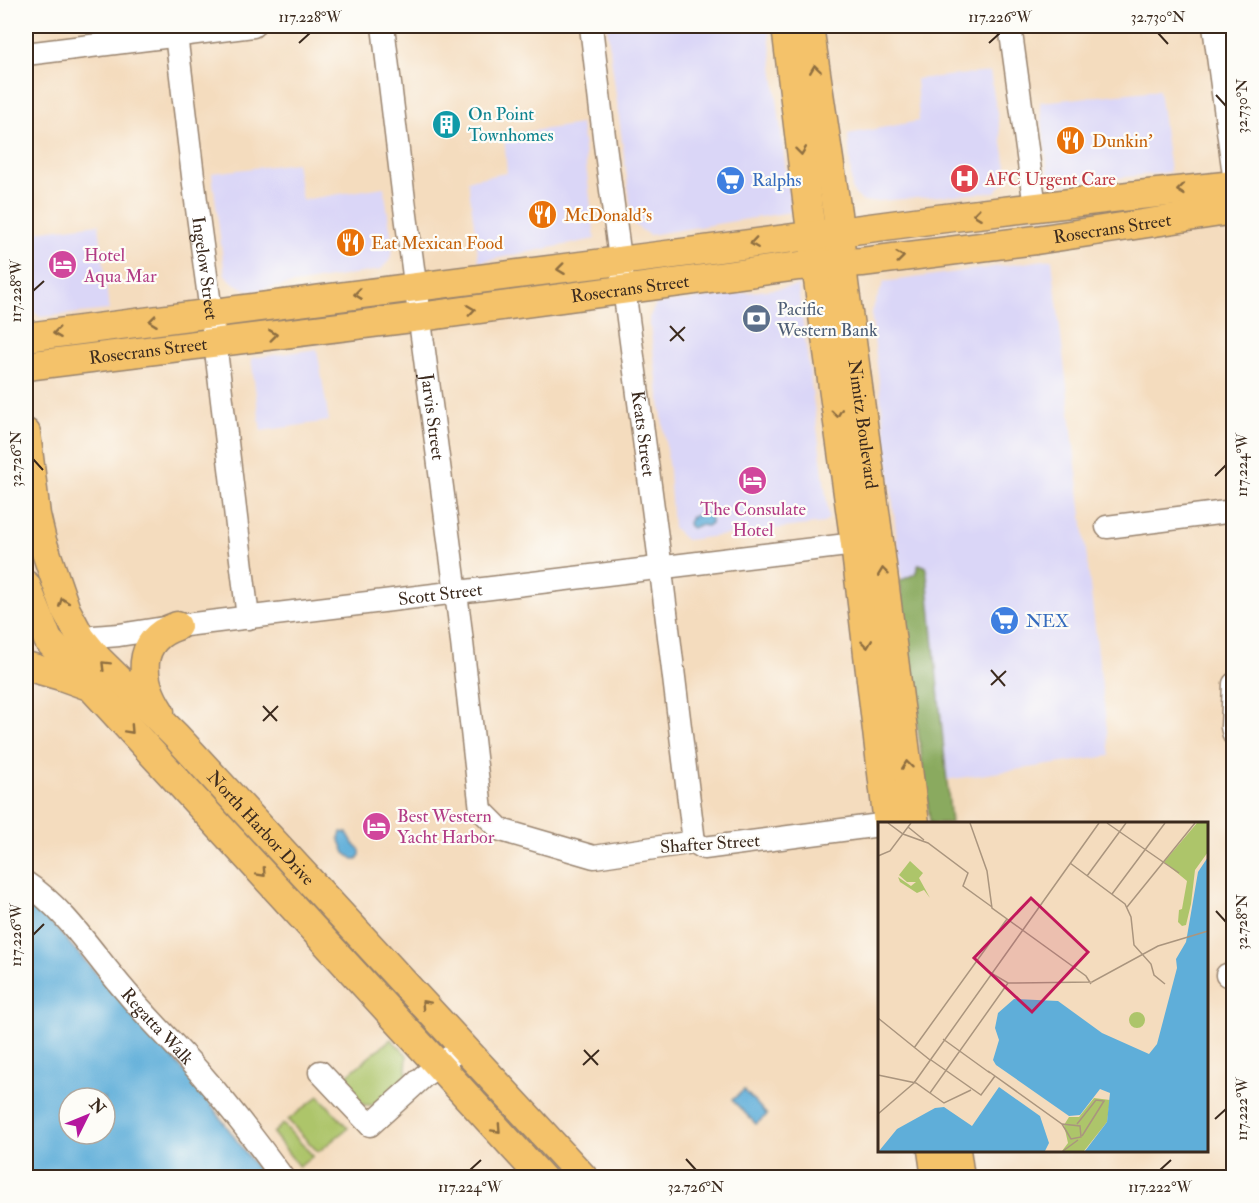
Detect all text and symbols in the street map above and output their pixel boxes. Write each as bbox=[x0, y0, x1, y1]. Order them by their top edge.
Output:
text: 117.228°W bbox=[279, 8, 342, 27]
text: 117.226°W bbox=[968, 8, 1032, 27]
text: 32.730°N bbox=[1131, 8, 1186, 27]
one-way arrow bbox=[809, 65, 821, 74]
text: 32.730°N bbox=[1233, 78, 1252, 133]
place label: On Point Townhomes bbox=[468, 103, 554, 147]
building icon: On Point Townhomes bbox=[431, 108, 463, 140]
restaurant icon: Dunkin' bbox=[1055, 125, 1087, 157]
place label: Dunkin' bbox=[1092, 130, 1153, 153]
one-way arrow bbox=[794, 146, 807, 156]
hospital icon: AFC Urgent Care bbox=[948, 163, 980, 195]
supermarket icon: Ralphs bbox=[715, 164, 747, 196]
place label: AFC Urgent Care bbox=[984, 168, 1116, 191]
place label: Ralphs bbox=[752, 169, 802, 192]
one-way arrow bbox=[1177, 183, 1186, 196]
restaurant icon: McDonald's bbox=[527, 199, 559, 231]
place label: McDonald's bbox=[564, 204, 652, 227]
one-way arrow bbox=[972, 208, 981, 220]
street label: Rosecrans Street bbox=[1052, 208, 1173, 249]
street label: Ingelow Street bbox=[187, 215, 223, 322]
restaurant icon: Eat Mexican Food bbox=[334, 227, 366, 259]
place label: Eat Mexican Food bbox=[371, 232, 503, 255]
one-way arrow bbox=[749, 237, 758, 249]
place label: Hotel Aqua Mar bbox=[83, 244, 157, 288]
hotel icon: Hotel Aqua Mar bbox=[47, 249, 79, 281]
one-way arrow bbox=[896, 252, 905, 264]
text: 117.228°W bbox=[7, 259, 26, 322]
one-way arrow bbox=[556, 262, 565, 274]
street label: Rosecrans Street bbox=[569, 269, 691, 308]
one-way arrow bbox=[354, 288, 363, 300]
place label: Pacific Western Bank bbox=[776, 298, 878, 342]
bank icon: Pacific Western Bank bbox=[740, 303, 772, 335]
one-way arrow bbox=[467, 305, 476, 317]
one-way arrow bbox=[149, 314, 158, 326]
one-way arrow bbox=[53, 326, 62, 338]
one-way arrow bbox=[269, 329, 278, 341]
street label: Rosecrans Street bbox=[88, 332, 209, 370]
street label: Nimitz Boulevard bbox=[843, 358, 883, 490]
street label: Jarvis Street bbox=[415, 371, 450, 462]
street label: Keats Street bbox=[626, 389, 660, 478]
one-way arrow bbox=[830, 408, 842, 417]
text: 32.726°N bbox=[7, 430, 26, 487]
text: 117.224°W bbox=[1233, 432, 1252, 497]
hotel icon: The Consulate Hotel bbox=[737, 464, 769, 496]
place label: The Consulate Hotel bbox=[700, 498, 807, 542]
one-way arrow bbox=[877, 567, 889, 577]
street label: Scott Street bbox=[397, 578, 484, 611]
one-way arrow bbox=[58, 597, 71, 608]
supermarket icon: NEX bbox=[989, 605, 1021, 637]
place label: NEX bbox=[1026, 610, 1069, 633]
one-way arrow bbox=[860, 640, 872, 649]
one-way arrow bbox=[101, 662, 112, 672]
one-way arrow bbox=[122, 722, 133, 733]
one-way arrow bbox=[902, 761, 914, 770]
street label: North Harbor Drive bbox=[202, 766, 320, 891]
place label: Best Western Yacht Harbor bbox=[397, 805, 495, 849]
hotel icon: Best Western Yacht Harbor bbox=[360, 810, 392, 842]
inset map bbox=[878, 822, 1208, 1152]
street label: Shafter Street bbox=[659, 829, 761, 859]
one-way arrow bbox=[255, 866, 266, 877]
text: 32.728°N bbox=[1233, 893, 1252, 950]
text: 117.226°W bbox=[7, 903, 26, 967]
street label: Regatta Walk bbox=[116, 983, 199, 1070]
one-way arrow bbox=[421, 1000, 432, 1011]
text: 117.222°W bbox=[1233, 1076, 1252, 1141]
north arrow bbox=[57, 1086, 117, 1146]
text: N bbox=[84, 1094, 110, 1119]
one-way arrow bbox=[490, 1122, 501, 1133]
text: 117.224°W bbox=[438, 1178, 503, 1197]
text: 32.726°N bbox=[668, 1178, 725, 1197]
text: 117.222°W bbox=[1128, 1178, 1193, 1197]

